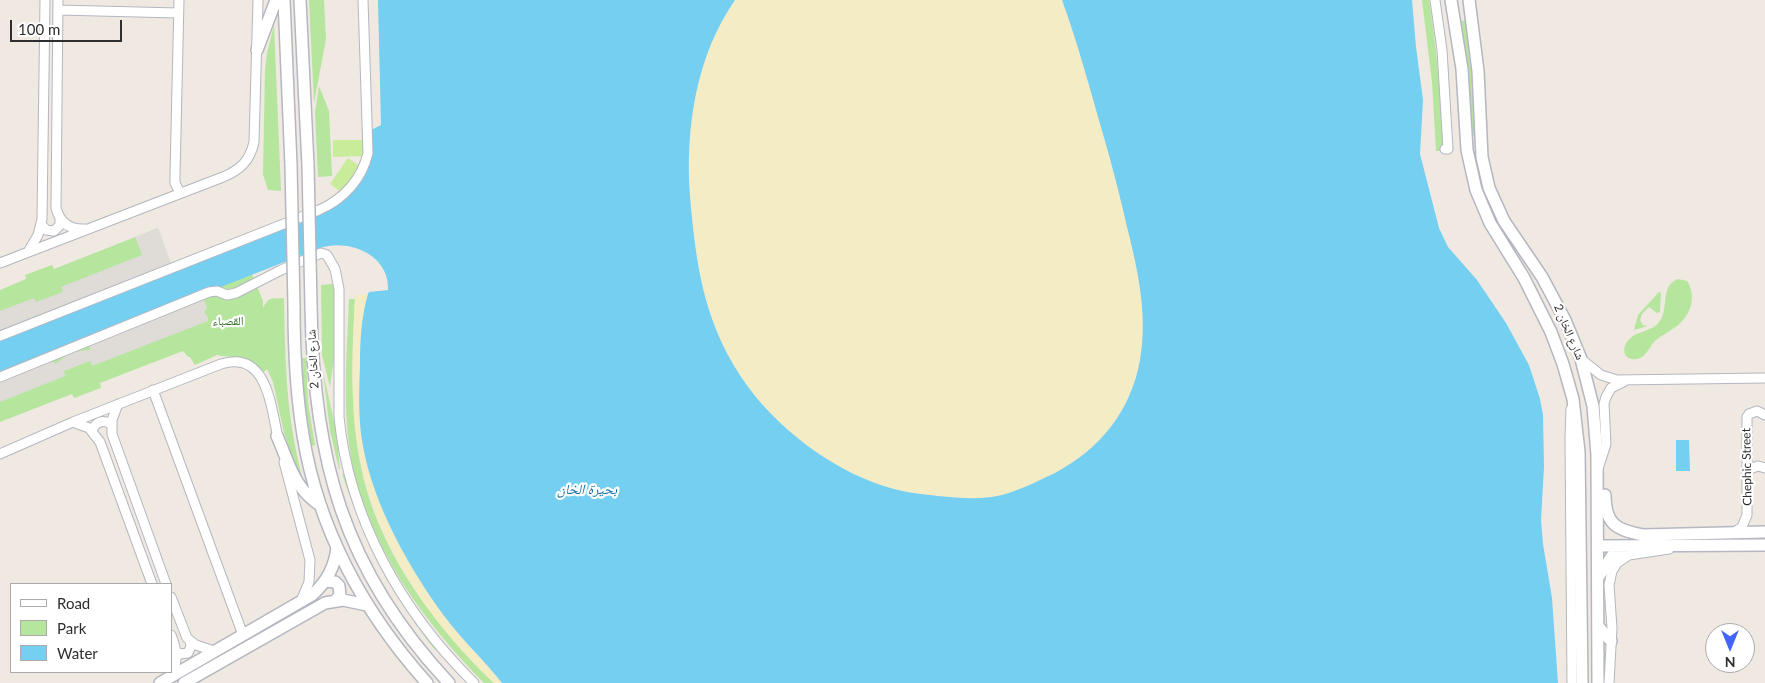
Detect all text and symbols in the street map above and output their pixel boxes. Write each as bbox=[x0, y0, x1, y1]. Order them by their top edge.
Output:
scale bar bbox=[12, 10, 125, 42]
text: 100 m bbox=[18, 20, 60, 38]
street label: شارع الخان 2 bbox=[1551, 302, 1587, 362]
park label: القصباء bbox=[212, 314, 244, 328]
street label: شارع الخان 2 bbox=[304, 329, 322, 389]
street label: Chephic Street bbox=[1739, 428, 1755, 506]
water label: بحيرة الخان bbox=[557, 481, 617, 497]
legend bbox=[10, 583, 172, 673]
text: Road bbox=[57, 594, 90, 612]
text: Park bbox=[57, 619, 86, 637]
north arrow bbox=[1705, 623, 1755, 673]
text: Water bbox=[57, 644, 98, 662]
text: N bbox=[1725, 654, 1735, 671]

